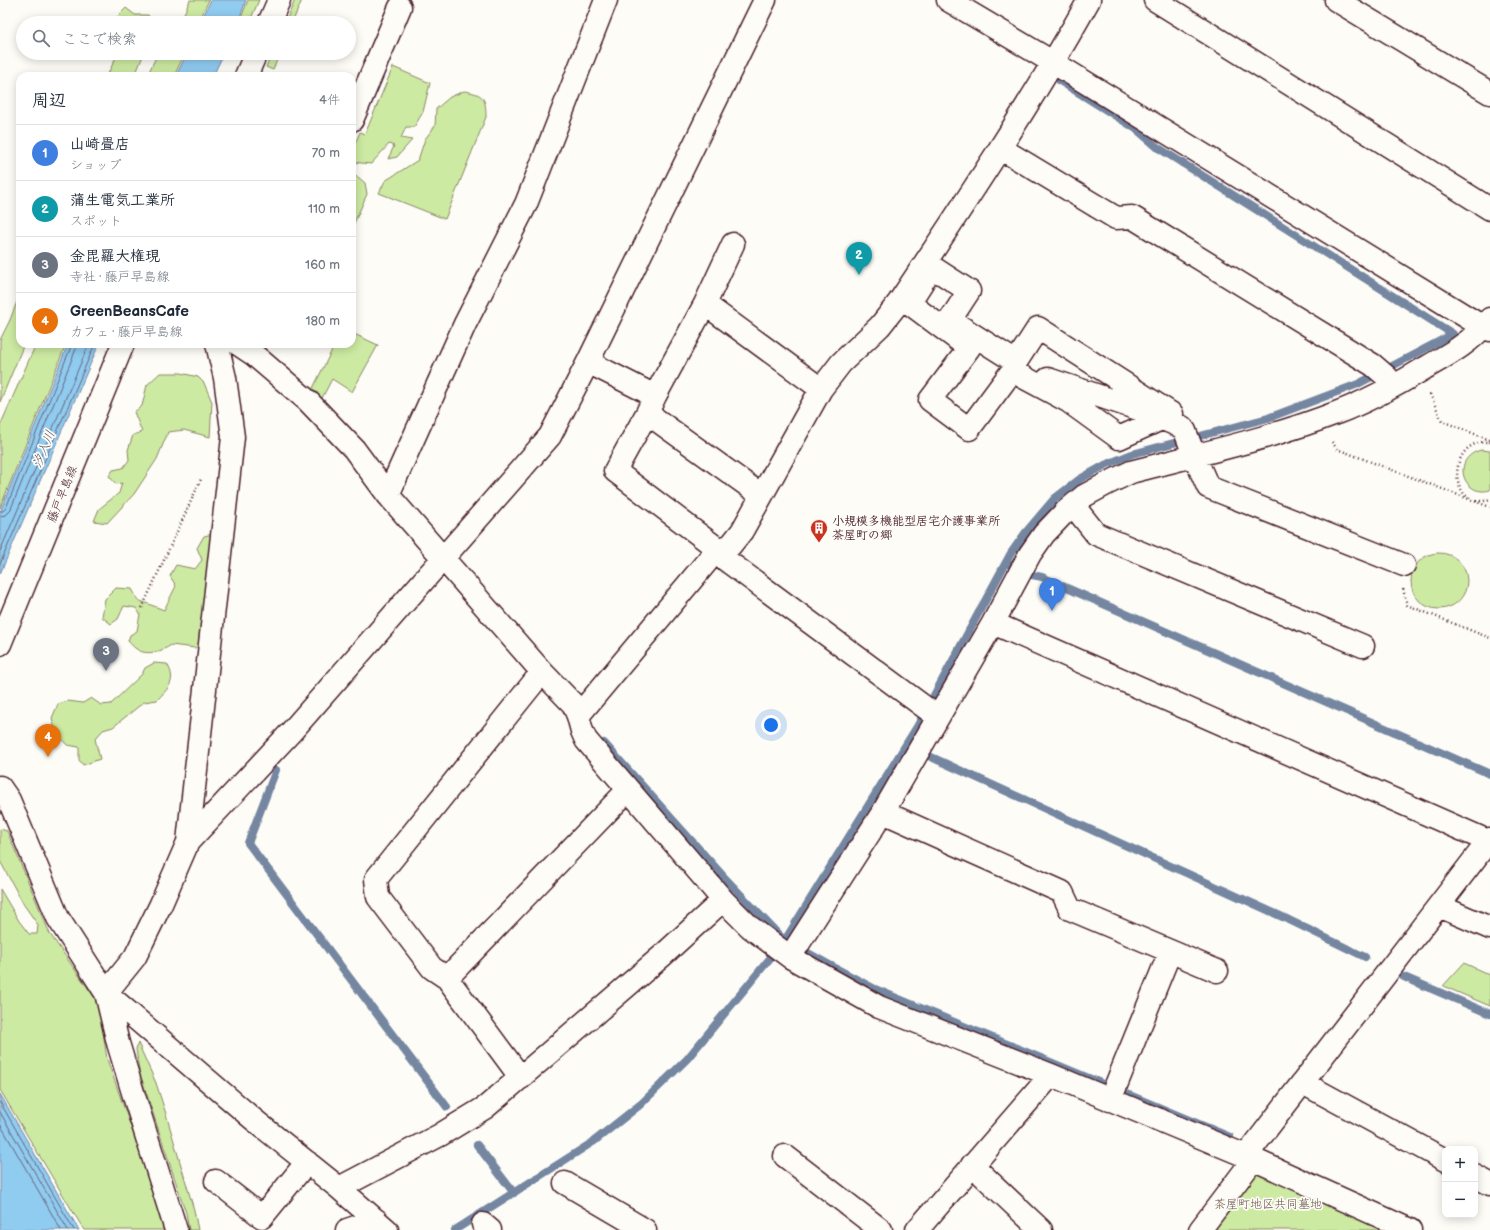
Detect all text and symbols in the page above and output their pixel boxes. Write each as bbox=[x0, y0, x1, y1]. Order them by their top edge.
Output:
search box bbox=[16, 16, 356, 60]
icon: search bbox=[30, 27, 52, 49]
text: ここで検索 bbox=[62, 30, 137, 49]
text: 周辺 bbox=[32, 91, 66, 111]
text: 4件 bbox=[319, 92, 340, 108]
text: 山崎畳店 bbox=[70, 135, 130, 154]
text: 1 bbox=[42, 145, 48, 161]
text: 70 m bbox=[312, 145, 340, 161]
text: ショップ bbox=[70, 157, 121, 173]
text: 蒲生電気工業所 bbox=[70, 191, 175, 210]
text: 2 bbox=[41, 201, 49, 217]
text: 110 m bbox=[308, 201, 340, 217]
text: スポット bbox=[70, 213, 122, 229]
pin: 2 bbox=[846, 242, 872, 275]
text: 金毘羅大権現 bbox=[70, 247, 160, 266]
text: 3 bbox=[41, 257, 49, 273]
text: 160 m bbox=[305, 257, 340, 273]
text: 寺社 · 藤戸早島線 bbox=[70, 269, 169, 285]
text: GreenBeansCafe bbox=[70, 302, 189, 321]
text: 4 bbox=[41, 313, 49, 329]
text: 180 m bbox=[305, 313, 340, 329]
text: カフェ · 藤戸早島線 bbox=[70, 324, 182, 340]
water label: 汐入川 bbox=[29, 428, 59, 470]
street label: 藤戸早島線 bbox=[44, 464, 81, 525]
place label: 小規模多機能型居宅介護事業所 茶屋町の郷 bbox=[832, 514, 1001, 543]
building icon: 小規模多機能型居宅介護事業所 茶屋町の郷 bbox=[809, 518, 829, 543]
pin: 1 bbox=[1039, 578, 1065, 611]
pin: 3 bbox=[93, 638, 119, 671]
your location bbox=[761, 715, 781, 735]
pin: 4 bbox=[35, 724, 61, 757]
map controls bbox=[1442, 1146, 1478, 1218]
button: + bbox=[1442, 1146, 1478, 1182]
button: − bbox=[1442, 1182, 1478, 1218]
park label: 茶屋町地区共同墓地 bbox=[1214, 1197, 1322, 1212]

